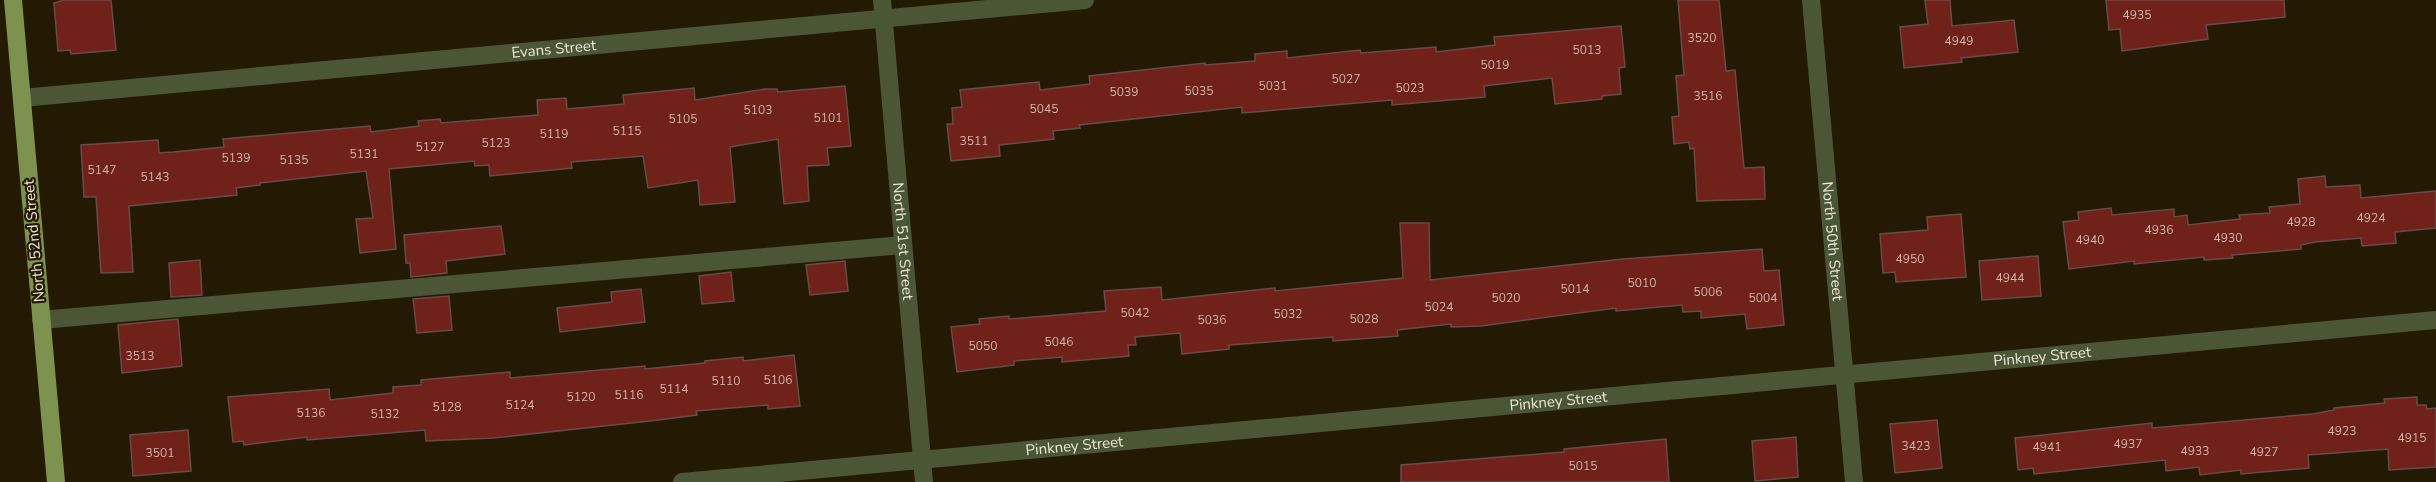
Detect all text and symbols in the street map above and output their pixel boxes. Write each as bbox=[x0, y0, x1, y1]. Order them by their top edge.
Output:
house number: 4935 bbox=[2123, 7, 2151, 23]
house number: 3520 bbox=[1688, 30, 1716, 46]
house number: 4949 bbox=[1945, 33, 1973, 49]
street label: Evans Street bbox=[511, 35, 598, 63]
house number: 5013 bbox=[1573, 42, 1601, 58]
house number: 5019 bbox=[1481, 57, 1509, 73]
house number: 5027 bbox=[1332, 71, 1360, 87]
house number: 5031 bbox=[1259, 78, 1287, 94]
house number: 5023 bbox=[1396, 80, 1424, 96]
house number: 5035 bbox=[1185, 83, 1213, 99]
house number: 5039 bbox=[1110, 84, 1138, 100]
house number: 3516 bbox=[1694, 88, 1722, 104]
house number: 5045 bbox=[1030, 101, 1058, 117]
house number: 5103 bbox=[744, 102, 772, 118]
house number: 5101 bbox=[814, 110, 842, 126]
house number: 5105 bbox=[669, 111, 697, 127]
house number: 5115 bbox=[613, 123, 641, 139]
house number: 5119 bbox=[540, 126, 568, 142]
house number: 3511 bbox=[960, 133, 988, 149]
house number: 5123 bbox=[482, 135, 510, 151]
house number: 5127 bbox=[416, 139, 444, 155]
house number: 5131 bbox=[350, 146, 378, 162]
house number: 5139 bbox=[222, 150, 250, 166]
house number: 5135 bbox=[280, 152, 308, 168]
house number: 5147 bbox=[88, 162, 116, 178]
house number: 5143 bbox=[141, 169, 169, 185]
street label: North 52nd Street bbox=[19, 178, 49, 303]
street label: North 51st Street bbox=[888, 181, 918, 302]
street label: North 50th Street bbox=[1817, 181, 1848, 302]
house number: 4924 bbox=[2357, 210, 2385, 226]
house number: 4928 bbox=[2287, 214, 2315, 230]
house number: 4936 bbox=[2145, 222, 2173, 238]
house number: 4930 bbox=[2214, 230, 2242, 246]
house number: 4940 bbox=[2076, 232, 2104, 248]
house number: 4950 bbox=[1896, 251, 1924, 267]
house number: 4944 bbox=[1996, 270, 2024, 286]
house number: 5010 bbox=[1628, 275, 1656, 291]
house number: 5014 bbox=[1561, 281, 1589, 297]
house number: 5006 bbox=[1694, 284, 1722, 300]
house number: 5020 bbox=[1492, 290, 1520, 306]
house number: 5004 bbox=[1749, 290, 1777, 306]
house number: 5024 bbox=[1425, 299, 1453, 315]
house number: 5042 bbox=[1121, 305, 1149, 321]
house number: 5032 bbox=[1274, 306, 1302, 322]
house number: 5028 bbox=[1350, 311, 1378, 327]
house number: 5036 bbox=[1198, 312, 1226, 328]
house number: 5046 bbox=[1045, 334, 1073, 350]
house number: 5050 bbox=[969, 338, 997, 354]
street label: Pinkney Street bbox=[1992, 342, 2093, 371]
house number: 3513 bbox=[126, 348, 154, 364]
house number: 5106 bbox=[764, 372, 792, 388]
house number: 5110 bbox=[712, 373, 740, 389]
house number: 5114 bbox=[660, 381, 688, 397]
house number: 5116 bbox=[615, 387, 643, 403]
street label: Pinkney Street bbox=[1509, 387, 1609, 416]
house number: 5120 bbox=[567, 389, 595, 405]
house number: 5124 bbox=[506, 397, 534, 413]
house number: 5128 bbox=[433, 399, 461, 415]
house number: 5136 bbox=[297, 405, 325, 421]
house number: 5132 bbox=[371, 406, 399, 422]
house number: 4923 bbox=[2328, 423, 2356, 439]
house number: 4915 bbox=[2398, 430, 2426, 446]
street label: Pinkney Street bbox=[1025, 431, 1125, 460]
house number: 4937 bbox=[2114, 436, 2142, 452]
house number: 3423 bbox=[1902, 438, 1930, 454]
house number: 4941 bbox=[2033, 439, 2061, 455]
house number: 4933 bbox=[2181, 443, 2209, 459]
house number: 4927 bbox=[2250, 444, 2278, 460]
house number: 3501 bbox=[146, 445, 174, 461]
house number: 5015 bbox=[1569, 458, 1597, 474]

